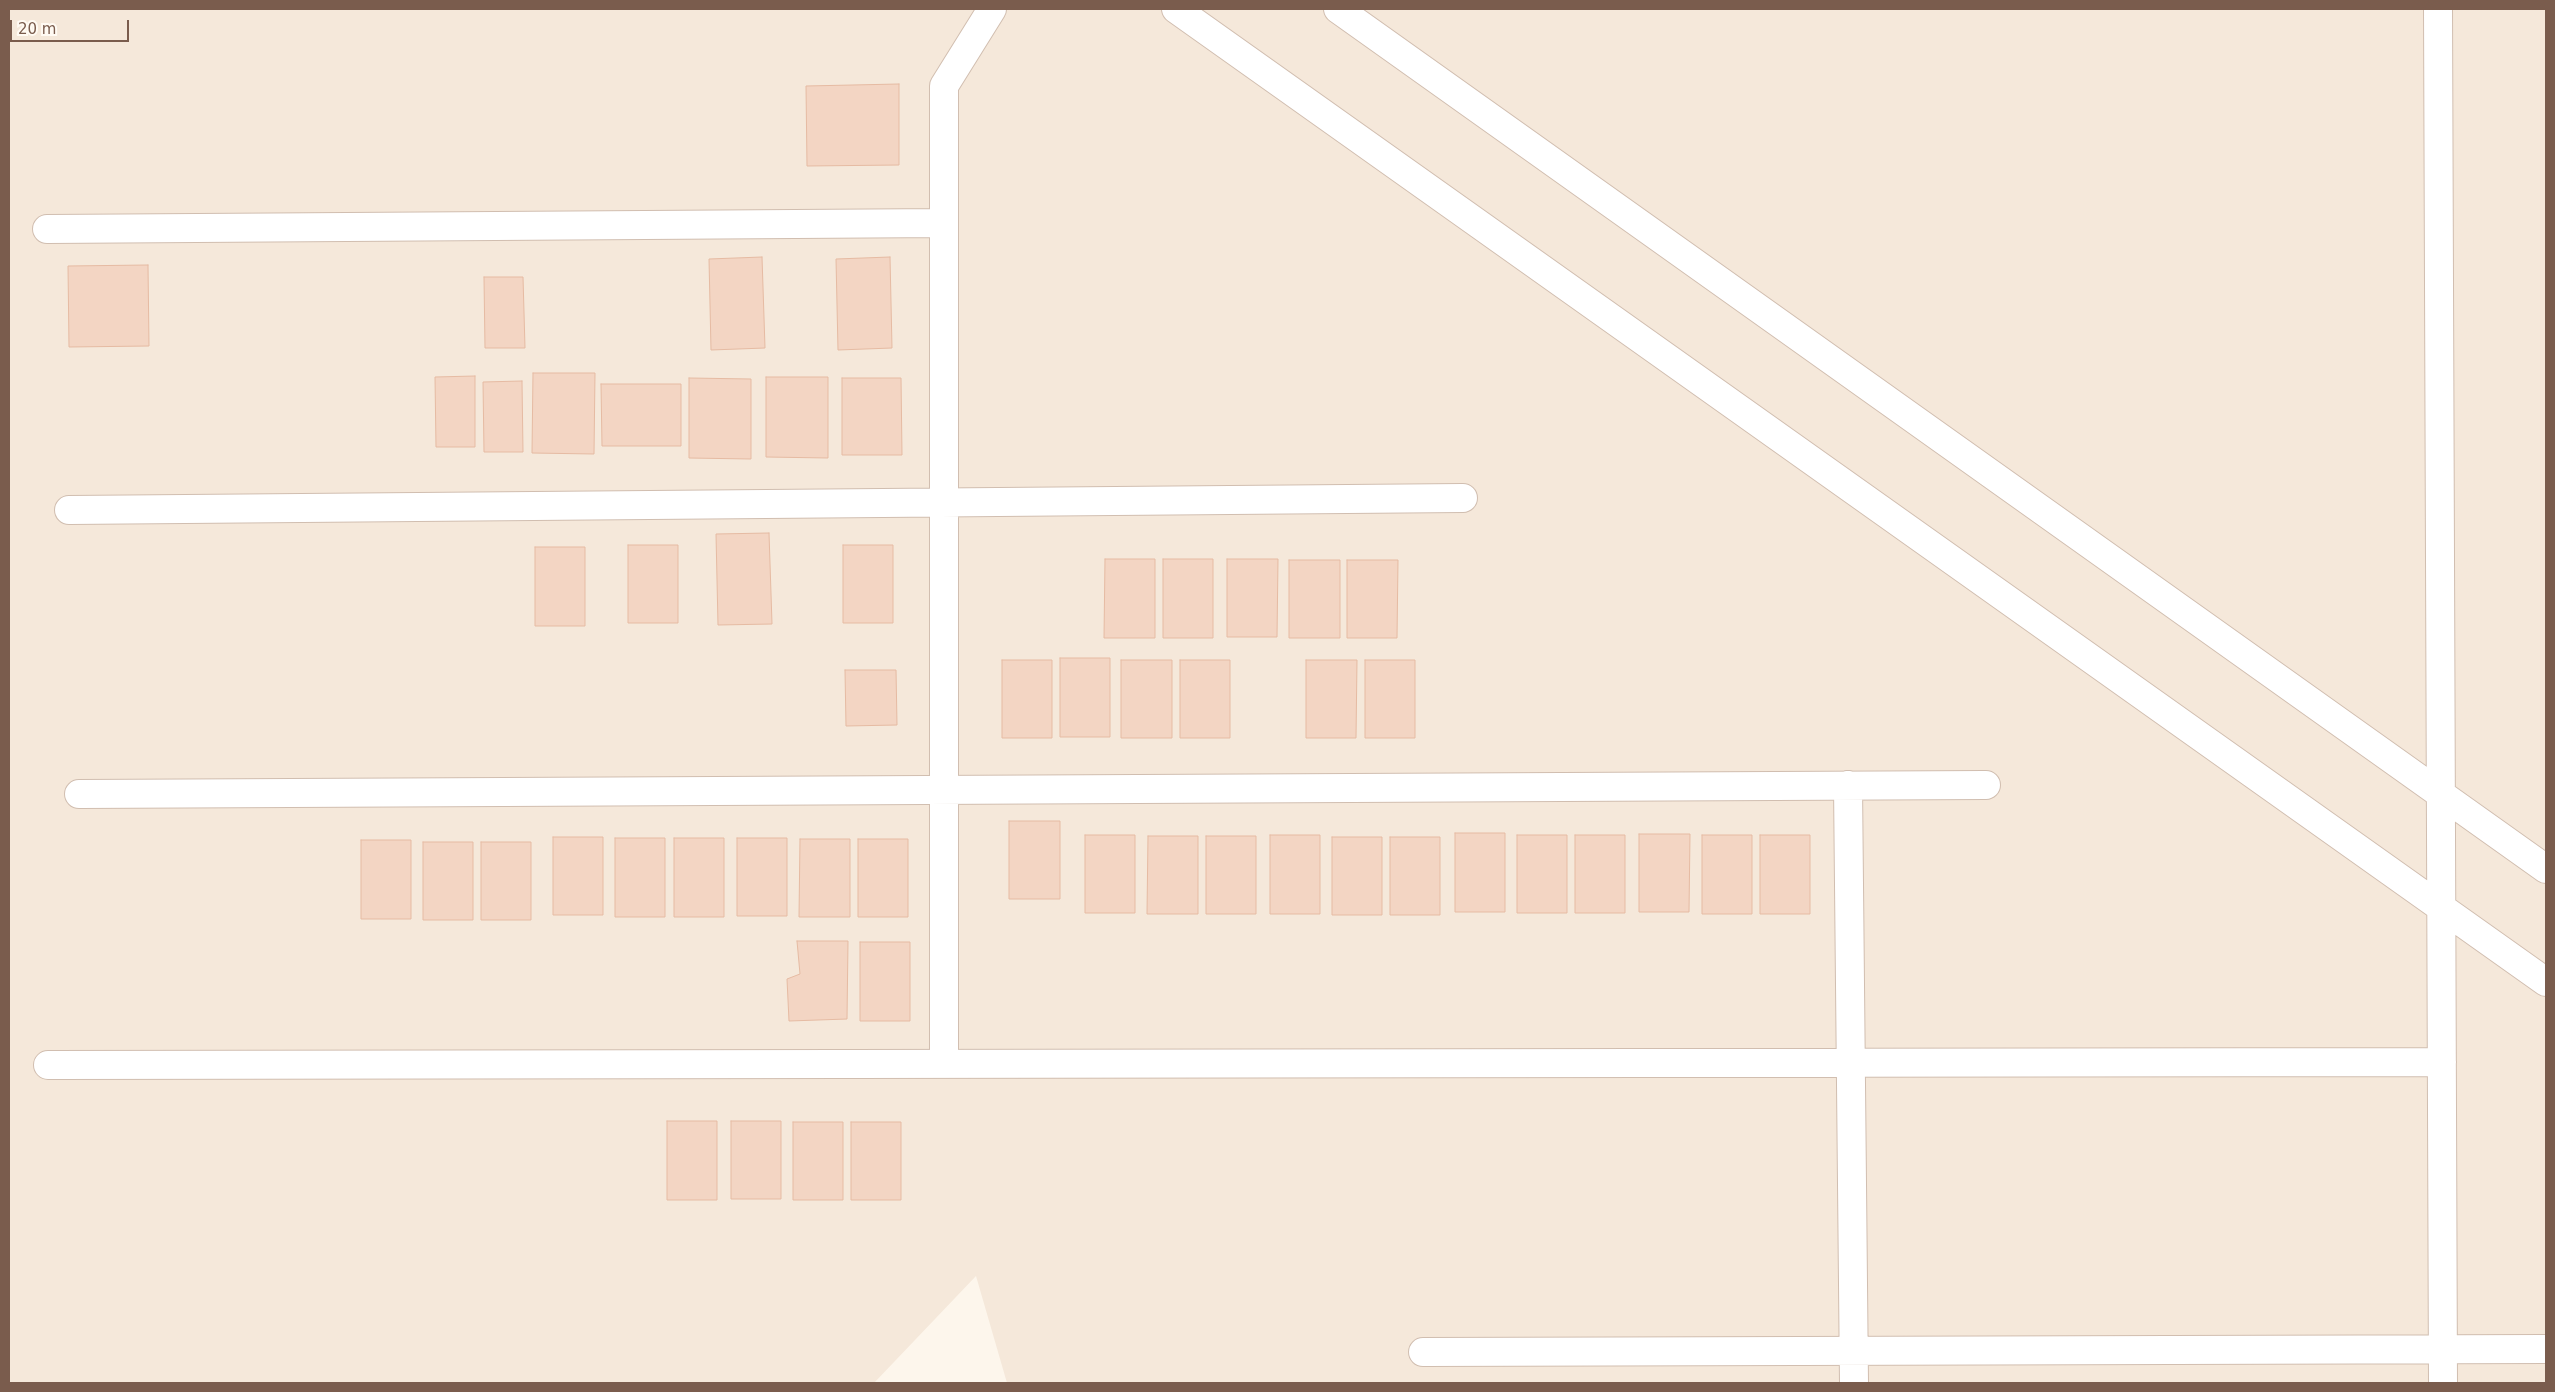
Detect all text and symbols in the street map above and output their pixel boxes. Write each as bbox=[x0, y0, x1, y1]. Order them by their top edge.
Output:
scale bar bbox=[12, 10, 131, 42]
text: 20 m bbox=[18, 20, 56, 38]

